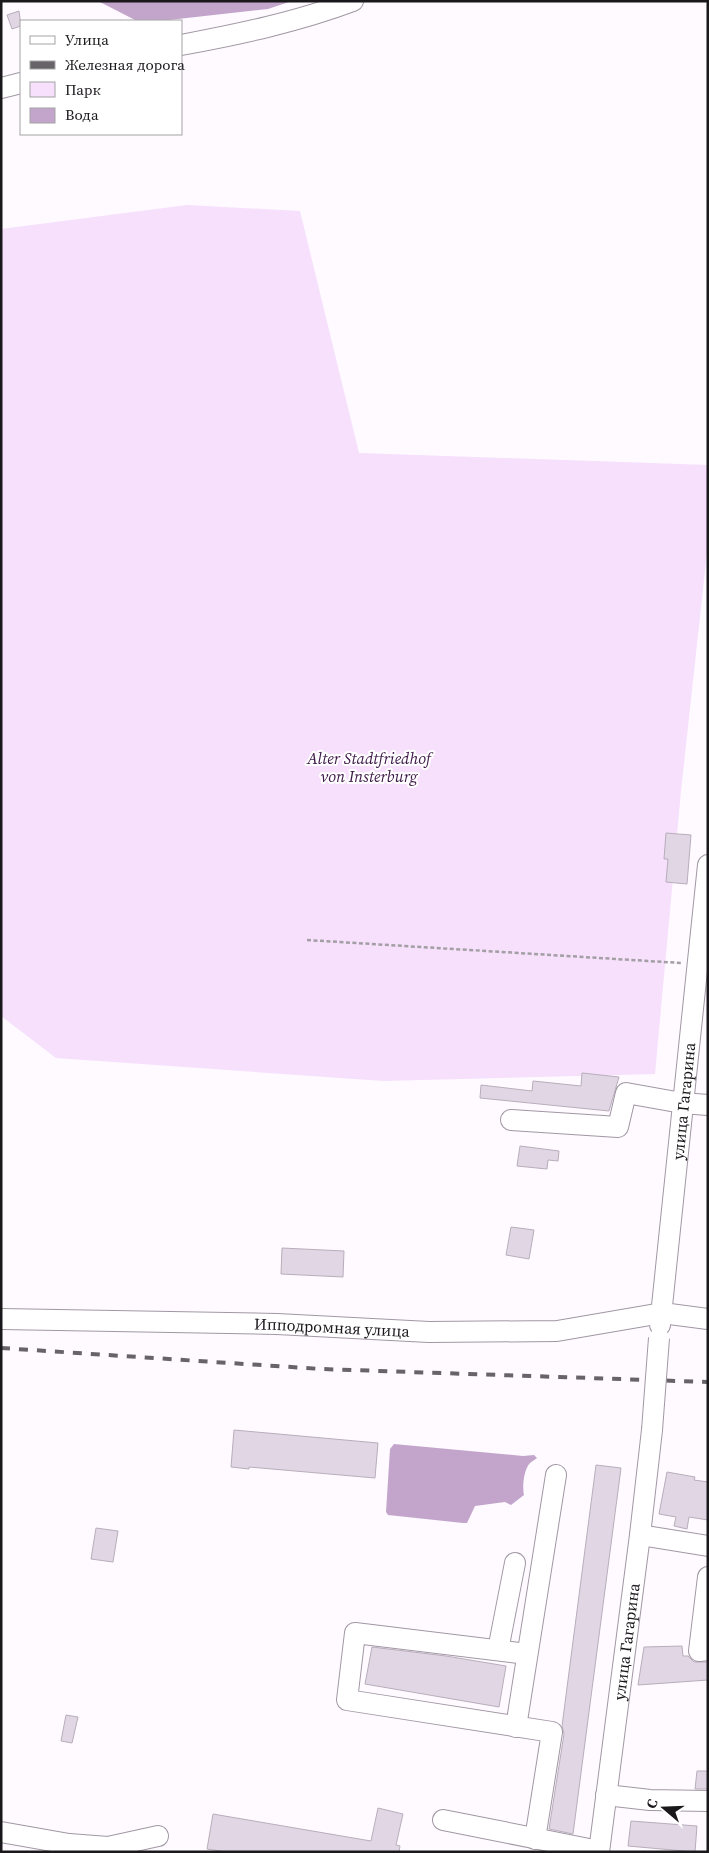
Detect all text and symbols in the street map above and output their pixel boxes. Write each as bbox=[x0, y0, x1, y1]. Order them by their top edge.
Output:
legend bbox=[20, 20, 182, 135]
text: Улица bbox=[65, 29, 109, 50]
text: Железная дорога bbox=[65, 54, 185, 75]
text: Парк bbox=[65, 79, 101, 100]
text: Вода bbox=[65, 104, 99, 125]
park label: Alter Stadtfriedhof von Insterburg bbox=[306, 747, 434, 787]
street label: улица Гагарина bbox=[666, 1040, 701, 1161]
street label: Ипподромная улица bbox=[254, 1313, 411, 1342]
street label: улица Гагарина bbox=[608, 1581, 645, 1702]
north arrow bbox=[639, 1783, 689, 1833]
text: С bbox=[641, 1796, 663, 1811]

